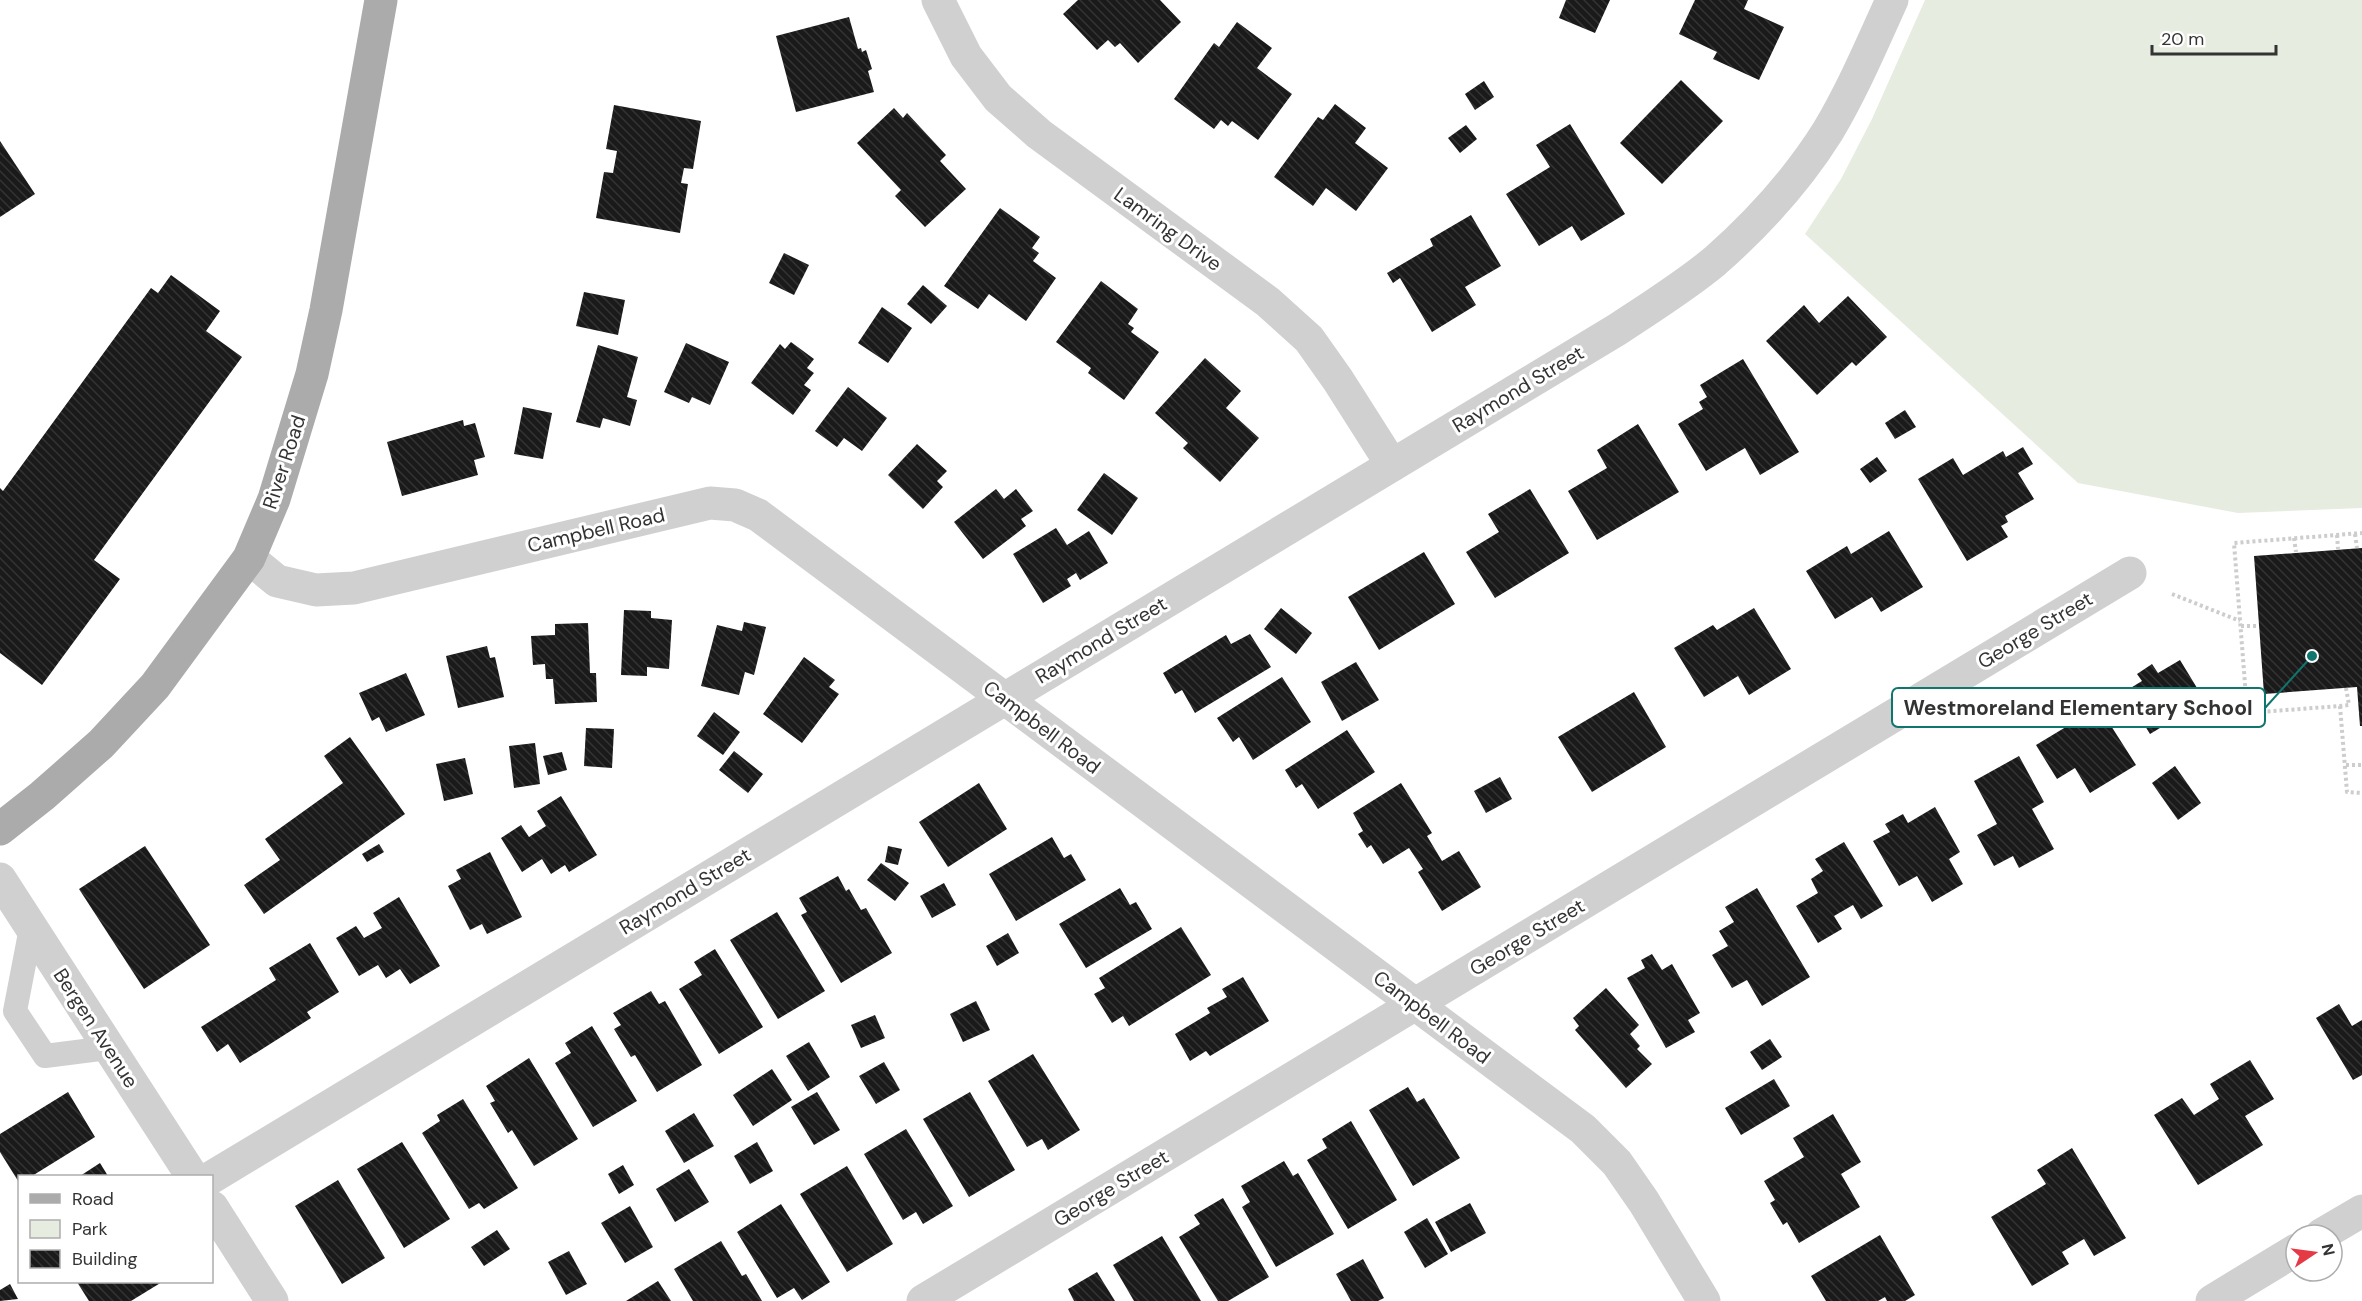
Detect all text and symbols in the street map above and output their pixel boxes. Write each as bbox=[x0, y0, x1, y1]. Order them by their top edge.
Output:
scale bar bbox=[2152, 18, 2276, 56]
text: 20 m bbox=[2161, 27, 2204, 51]
street label: Lamring Drive bbox=[1109, 181, 1227, 277]
street label: Raymond Street bbox=[1447, 339, 1589, 439]
street label: River Road bbox=[257, 412, 311, 512]
street label: Campbell Road bbox=[525, 502, 667, 558]
street label: George Street bbox=[1973, 585, 2097, 675]
street label: Raymond Street bbox=[1030, 590, 1172, 690]
street label: Campbell Road bbox=[978, 674, 1106, 780]
callout: Westmoreland Elementary School bbox=[1892, 688, 2265, 727]
text: Westmoreland Elementary School bbox=[1903, 694, 2253, 722]
street label: Raymond Street bbox=[614, 841, 756, 941]
street label: George Street bbox=[1465, 892, 1589, 982]
street label: Bergen Avenue bbox=[48, 963, 144, 1093]
street label: Campbell Road bbox=[1368, 964, 1496, 1070]
street label: George Street bbox=[1049, 1143, 1173, 1233]
legend bbox=[18, 1175, 213, 1283]
text: Road bbox=[72, 1187, 114, 1211]
text: Park bbox=[72, 1217, 108, 1241]
north arrow bbox=[2284, 1223, 2344, 1283]
text: N bbox=[2317, 1242, 2340, 1258]
text: Building bbox=[72, 1247, 137, 1271]

